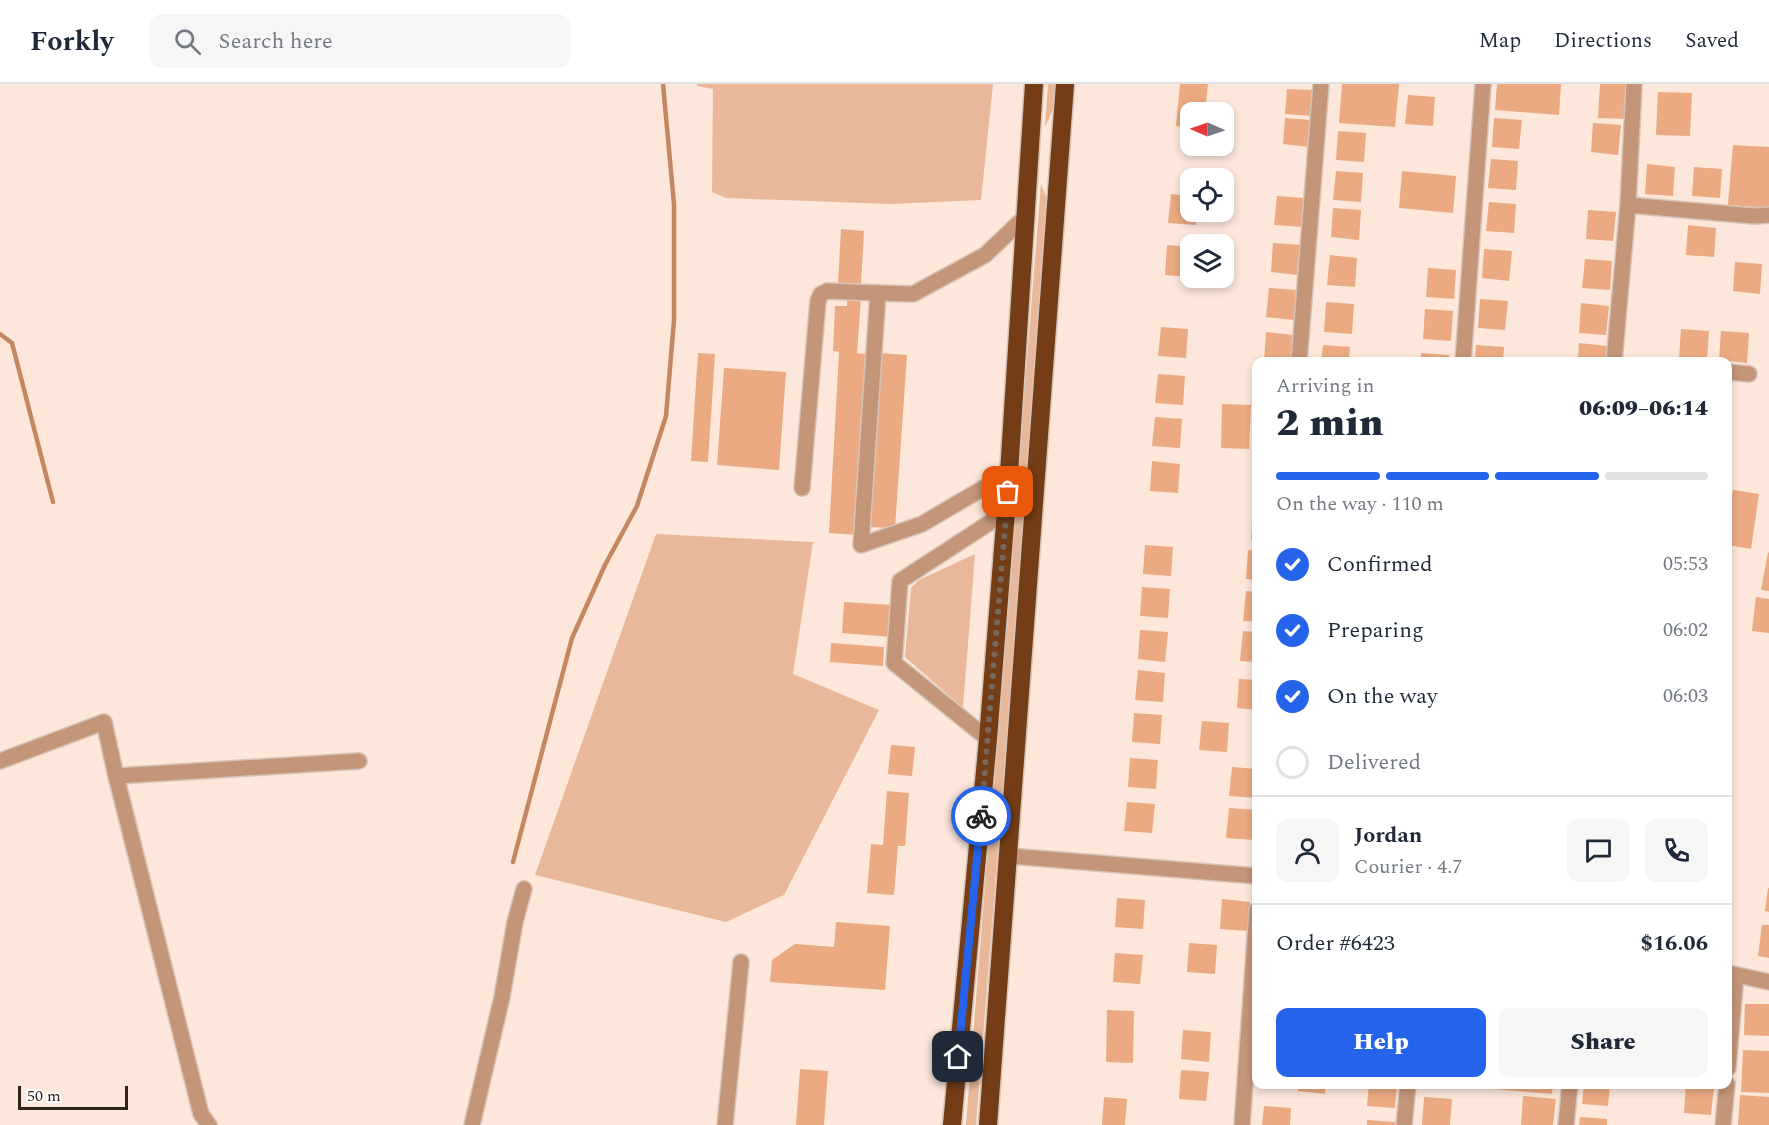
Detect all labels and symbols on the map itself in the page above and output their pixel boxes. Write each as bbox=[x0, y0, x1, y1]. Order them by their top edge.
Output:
north arrow bbox=[1180, 102, 1234, 156]
pin bbox=[982, 466, 1033, 517]
courier bbox=[951, 786, 1011, 846]
pin bbox=[932, 1031, 983, 1082]
scale bar bbox=[18, 1083, 128, 1110]

